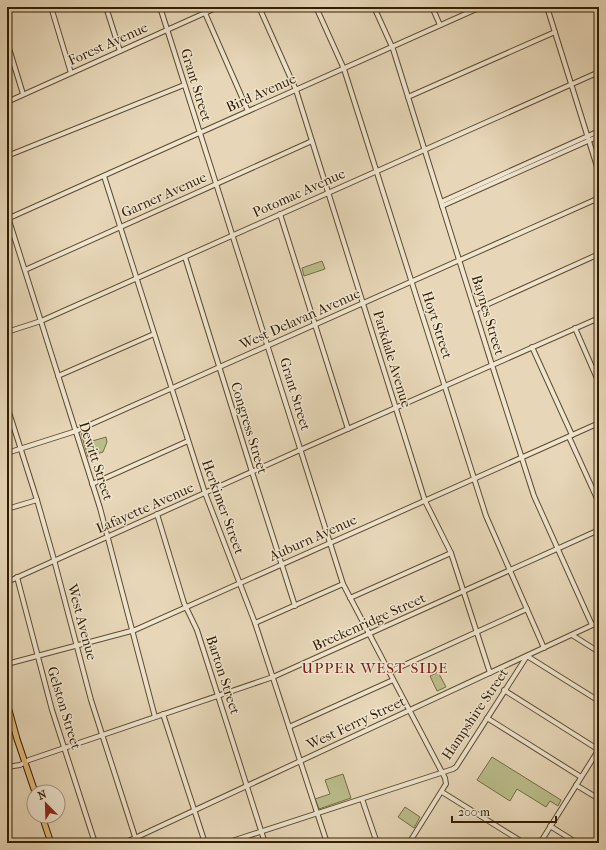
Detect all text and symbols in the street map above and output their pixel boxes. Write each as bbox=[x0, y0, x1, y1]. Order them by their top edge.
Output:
street label: Forest Avenue bbox=[65, 19, 151, 69]
street label: Grant Street bbox=[177, 47, 215, 123]
street label: Bird Avenue bbox=[223, 70, 299, 116]
street label: Potomac Avenue bbox=[250, 165, 348, 221]
street label: Garner Avenue bbox=[119, 169, 209, 221]
street label: Baynes Street bbox=[468, 273, 508, 357]
street label: West Delavan Avenue bbox=[236, 285, 363, 354]
street label: Hoyt Street bbox=[418, 289, 456, 361]
street label: Parkdale Avenue bbox=[369, 308, 415, 410]
street label: Grant Street bbox=[276, 356, 314, 432]
street label: Congress Street bbox=[227, 380, 271, 476]
street label: Dewitt Street bbox=[75, 419, 117, 503]
street label: Herkimer Street bbox=[198, 457, 248, 557]
street label: Lafayette Avenue bbox=[94, 479, 196, 537]
street label: Auburn Avenue bbox=[266, 511, 360, 565]
street label: West Avenue bbox=[63, 581, 100, 662]
street label: Breckenridge Street bbox=[310, 589, 428, 655]
street label: Barton Street bbox=[202, 634, 244, 716]
district label: UPPER WEST SIDE bbox=[302, 659, 448, 677]
street label: Gelston Street bbox=[43, 664, 85, 752]
street label: Hampshire Street bbox=[438, 665, 512, 763]
street label: West Ferry Street bbox=[303, 693, 408, 754]
north arrow bbox=[26, 784, 66, 824]
text: N bbox=[36, 787, 49, 803]
scale bar bbox=[452, 798, 556, 824]
text: 200 m bbox=[458, 805, 490, 819]

